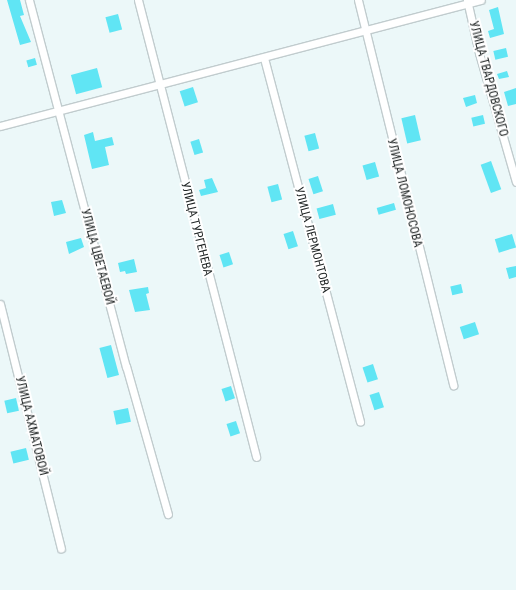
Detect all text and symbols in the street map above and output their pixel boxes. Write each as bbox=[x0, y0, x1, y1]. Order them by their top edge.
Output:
street label: УЛИЦА ТВАРДОВСКОГО bbox=[466, 20, 510, 138]
street label: УЛИЦА ЛОМОНОСОВА bbox=[384, 137, 424, 249]
street label: УЛИЦА ТУРГЕНЕВА bbox=[177, 180, 215, 278]
street label: УЛИЦА ЛЕРМОНТОВА bbox=[291, 186, 333, 294]
street label: УЛИЦА ЦВЕТАЕВОЙ bbox=[77, 207, 117, 307]
street label: УЛИЦА АХМАТОВОЙ bbox=[12, 375, 50, 477]

